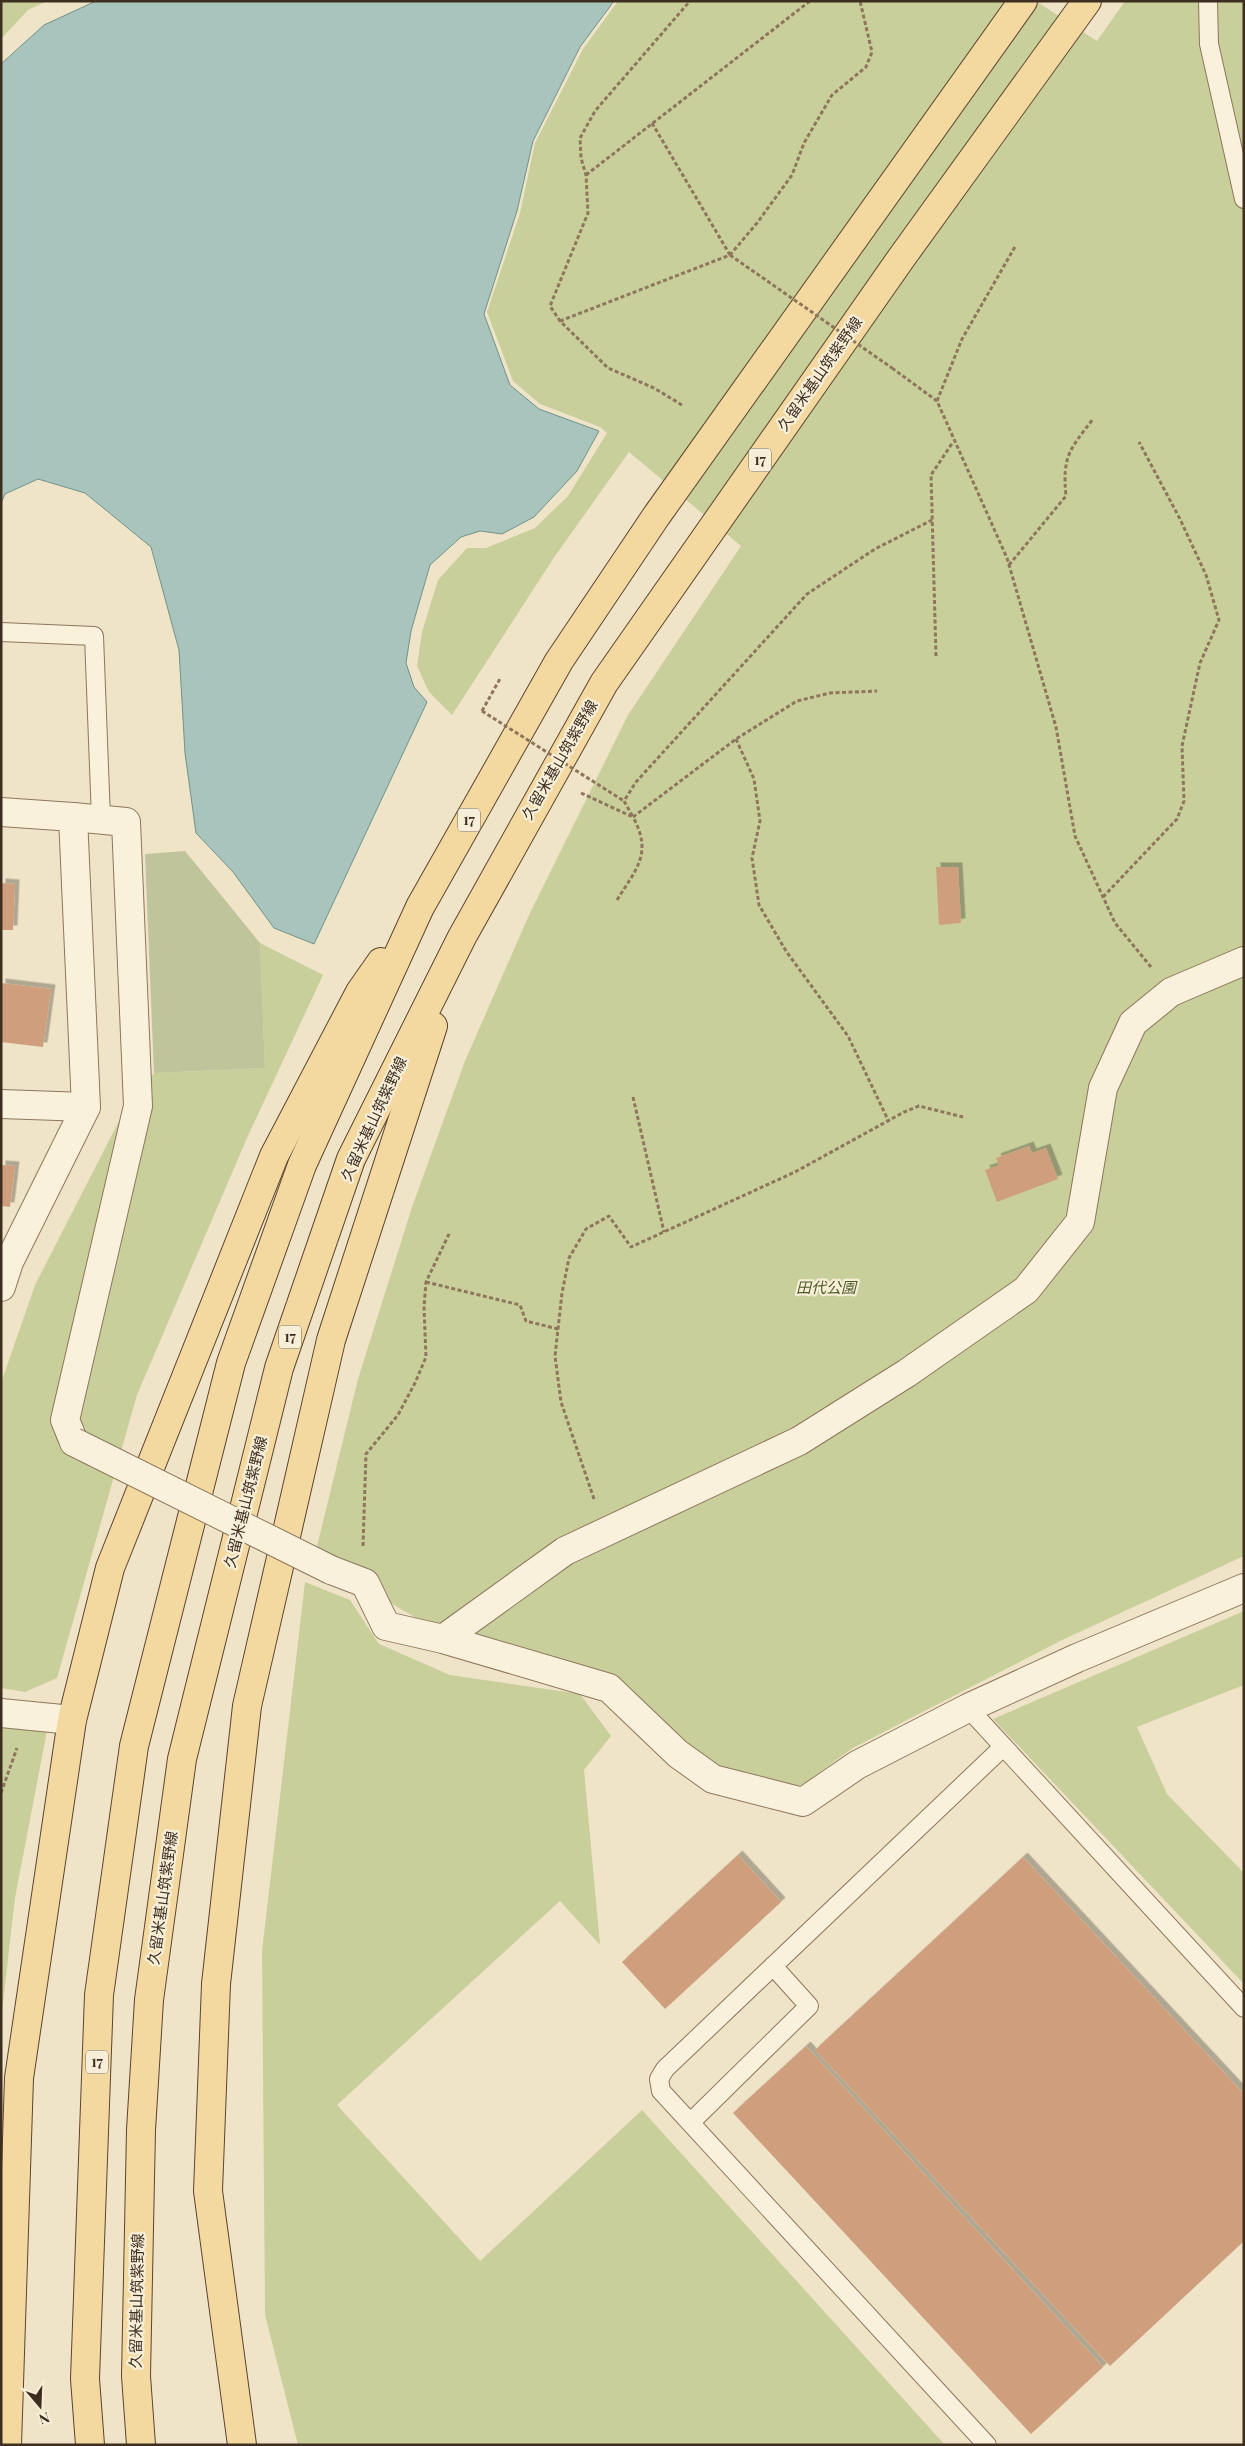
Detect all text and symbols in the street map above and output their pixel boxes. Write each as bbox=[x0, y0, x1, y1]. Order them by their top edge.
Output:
street label: 久留米基山筑紫野線 bbox=[772, 312, 866, 434]
road number: 17 bbox=[749, 448, 771, 472]
street label: 久留米基山筑紫野線 bbox=[517, 696, 602, 823]
road number: 17 bbox=[458, 808, 480, 832]
street label: 久留米基山筑紫野線 bbox=[336, 1053, 411, 1184]
park label: 田代公園 bbox=[796, 1277, 858, 1297]
road number: 17 bbox=[279, 1325, 301, 1348]
street label: 久留米基山筑紫野線 bbox=[219, 1434, 271, 1570]
street label: 久留米基山筑紫野線 bbox=[143, 1830, 181, 1966]
road number: 17 bbox=[86, 2050, 108, 2074]
street label: 久留米基山筑紫野線 bbox=[125, 2233, 147, 2369]
north arrow bbox=[15, 2381, 65, 2431]
text: N bbox=[37, 2408, 52, 2429]

